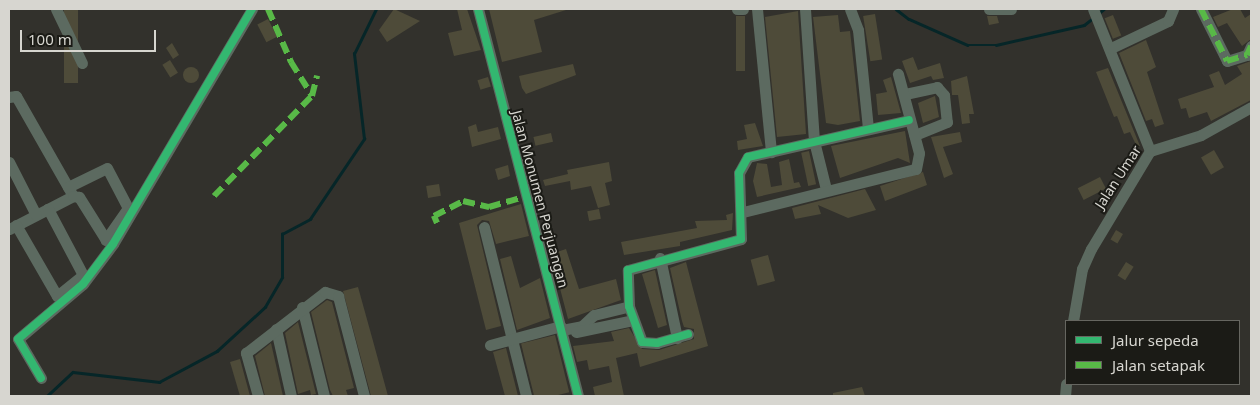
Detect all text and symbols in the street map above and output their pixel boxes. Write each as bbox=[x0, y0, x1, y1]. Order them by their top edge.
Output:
scale bar bbox=[22, 20, 159, 52]
text: 100 m bbox=[28, 29, 72, 49]
street label: Jalan Monumen Perjuangan bbox=[508, 108, 572, 290]
street label: Jalan Umar bbox=[1091, 142, 1145, 212]
legend bbox=[1065, 320, 1240, 385]
text: Jalur sepeda bbox=[1112, 330, 1199, 350]
text: Jalan setapak bbox=[1112, 355, 1205, 375]

